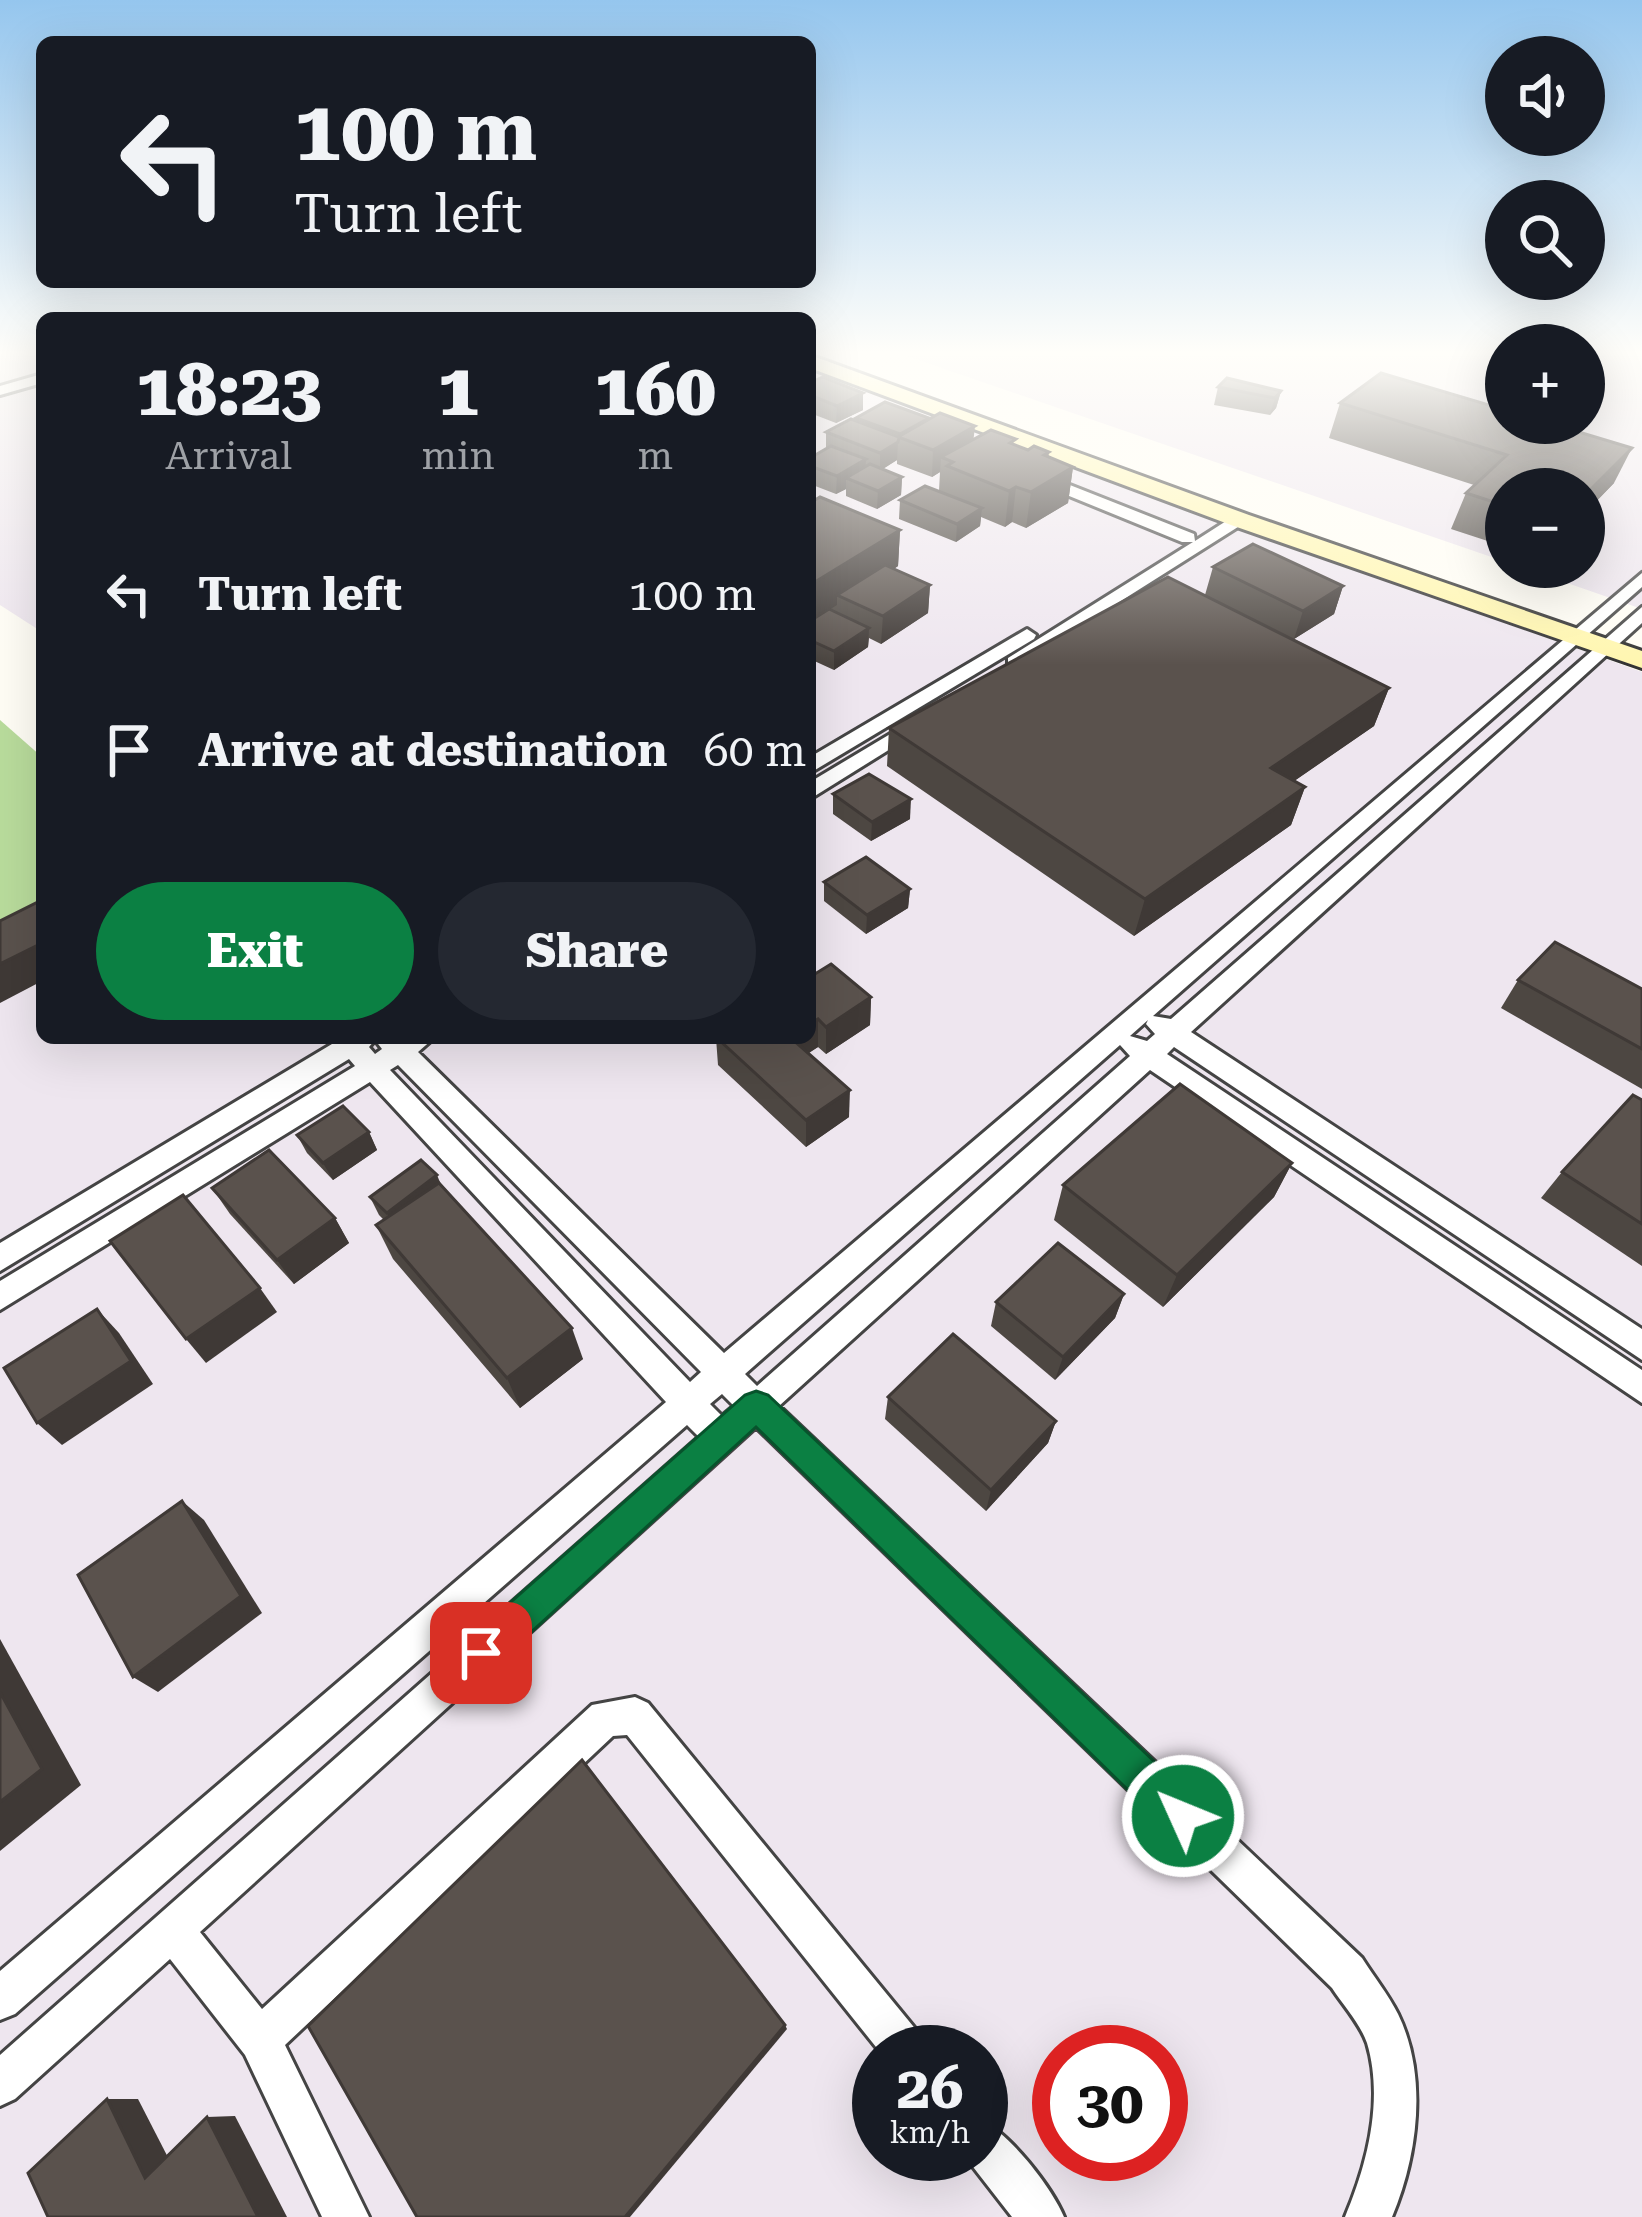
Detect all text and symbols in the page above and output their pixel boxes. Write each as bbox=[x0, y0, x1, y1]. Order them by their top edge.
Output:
map controls bbox=[1485, 36, 1605, 588]
button: sound bbox=[1485, 36, 1605, 156]
text: 100 m bbox=[294, 82, 537, 180]
icon: left bbox=[96, 84, 252, 240]
button: search bbox=[1485, 180, 1605, 300]
text: Turn left bbox=[294, 182, 522, 245]
button: + bbox=[1485, 324, 1605, 444]
text: 18:23 bbox=[136, 348, 321, 433]
text: 1 bbox=[438, 348, 478, 433]
text: 160 bbox=[595, 348, 716, 433]
text: Arrival bbox=[165, 433, 292, 479]
text: min bbox=[422, 433, 495, 479]
text: m bbox=[638, 433, 673, 479]
button: − bbox=[1485, 468, 1605, 588]
icon: left bbox=[96, 561, 162, 627]
text: Turn left bbox=[198, 568, 402, 621]
text: 100 m bbox=[628, 568, 756, 621]
icon: arrive bbox=[96, 717, 162, 783]
text: Arrive at destination bbox=[198, 724, 667, 777]
text: 60 m bbox=[703, 724, 806, 777]
button: Exit bbox=[96, 882, 414, 1020]
button: Share bbox=[438, 882, 756, 1020]
pin bbox=[430, 1602, 532, 1704]
icon: arrive bbox=[448, 1620, 514, 1686]
position arrow bbox=[1120, 1753, 1246, 1879]
speed limit sign: 30 bbox=[1032, 2025, 1188, 2181]
text: 26 bbox=[896, 2052, 964, 2123]
text: km/h bbox=[890, 2115, 970, 2150]

